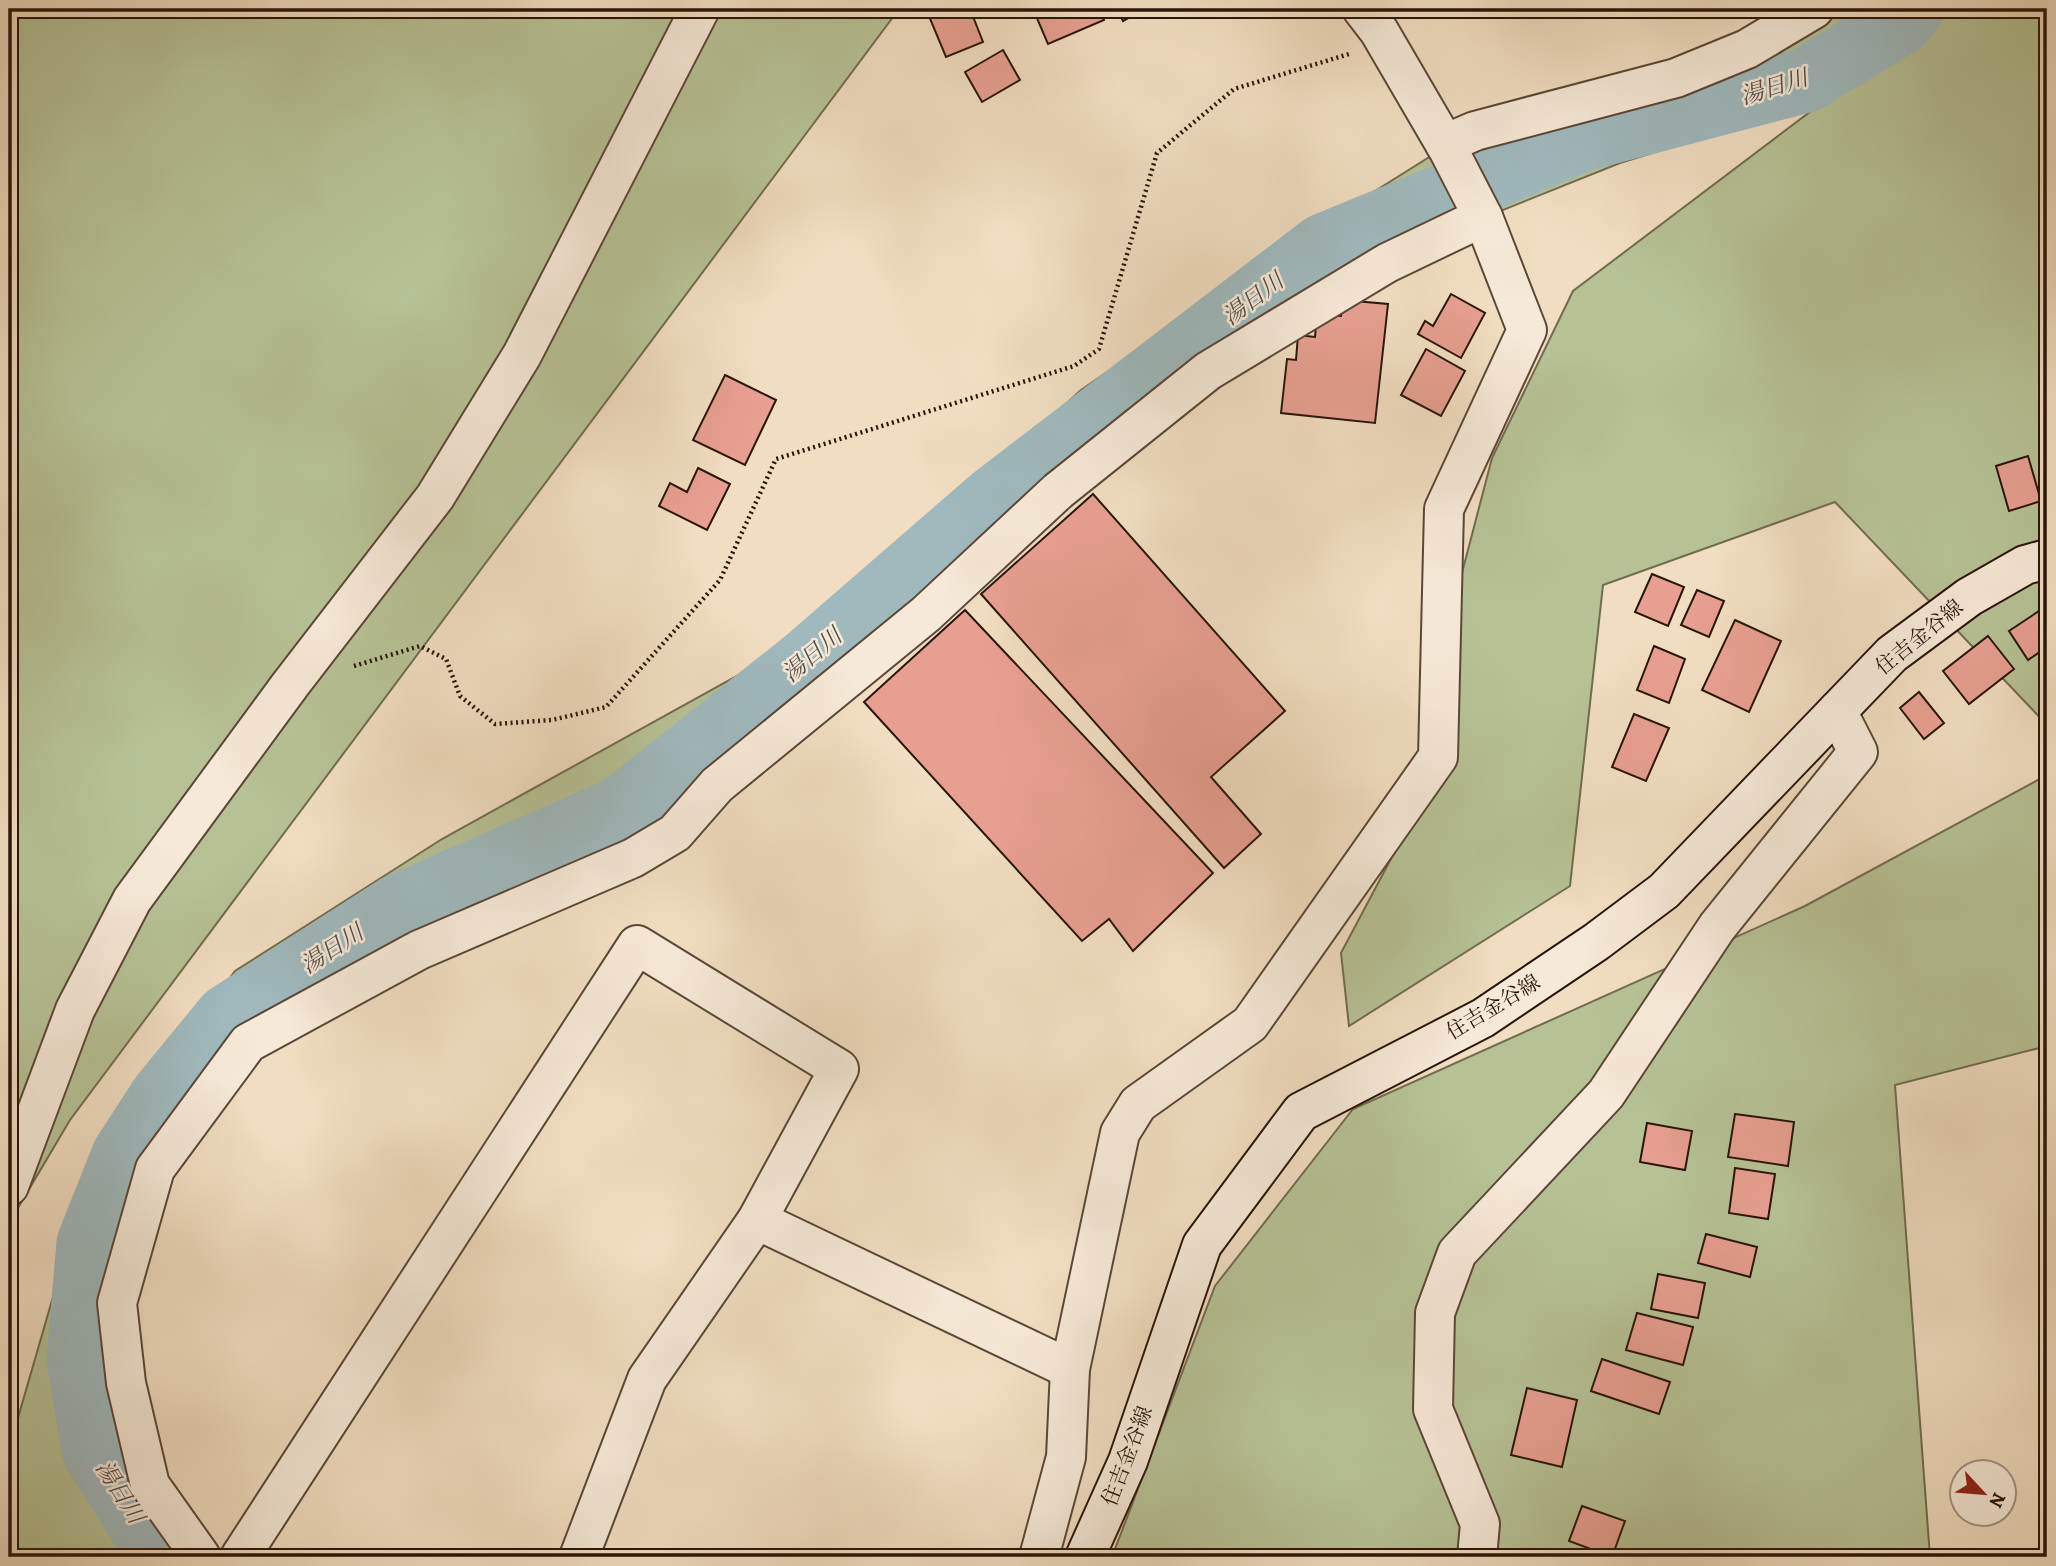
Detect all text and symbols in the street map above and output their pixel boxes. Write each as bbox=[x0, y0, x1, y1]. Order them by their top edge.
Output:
water label: 湯日川 bbox=[1736, 61, 1814, 112]
water label: 湯日川 bbox=[1216, 264, 1292, 332]
street label: 住吉金谷線 bbox=[1869, 593, 1969, 681]
water label: 湯日川 bbox=[776, 619, 851, 689]
water label: 湯日川 bbox=[295, 916, 372, 981]
street label: 住吉金谷線 bbox=[1441, 968, 1545, 1046]
street label: 住吉金谷線 bbox=[1095, 1402, 1159, 1510]
water label: 湯日川 bbox=[89, 1455, 153, 1532]
north arrow bbox=[1948, 1458, 2018, 1528]
text: N bbox=[1983, 1488, 2012, 1512]

